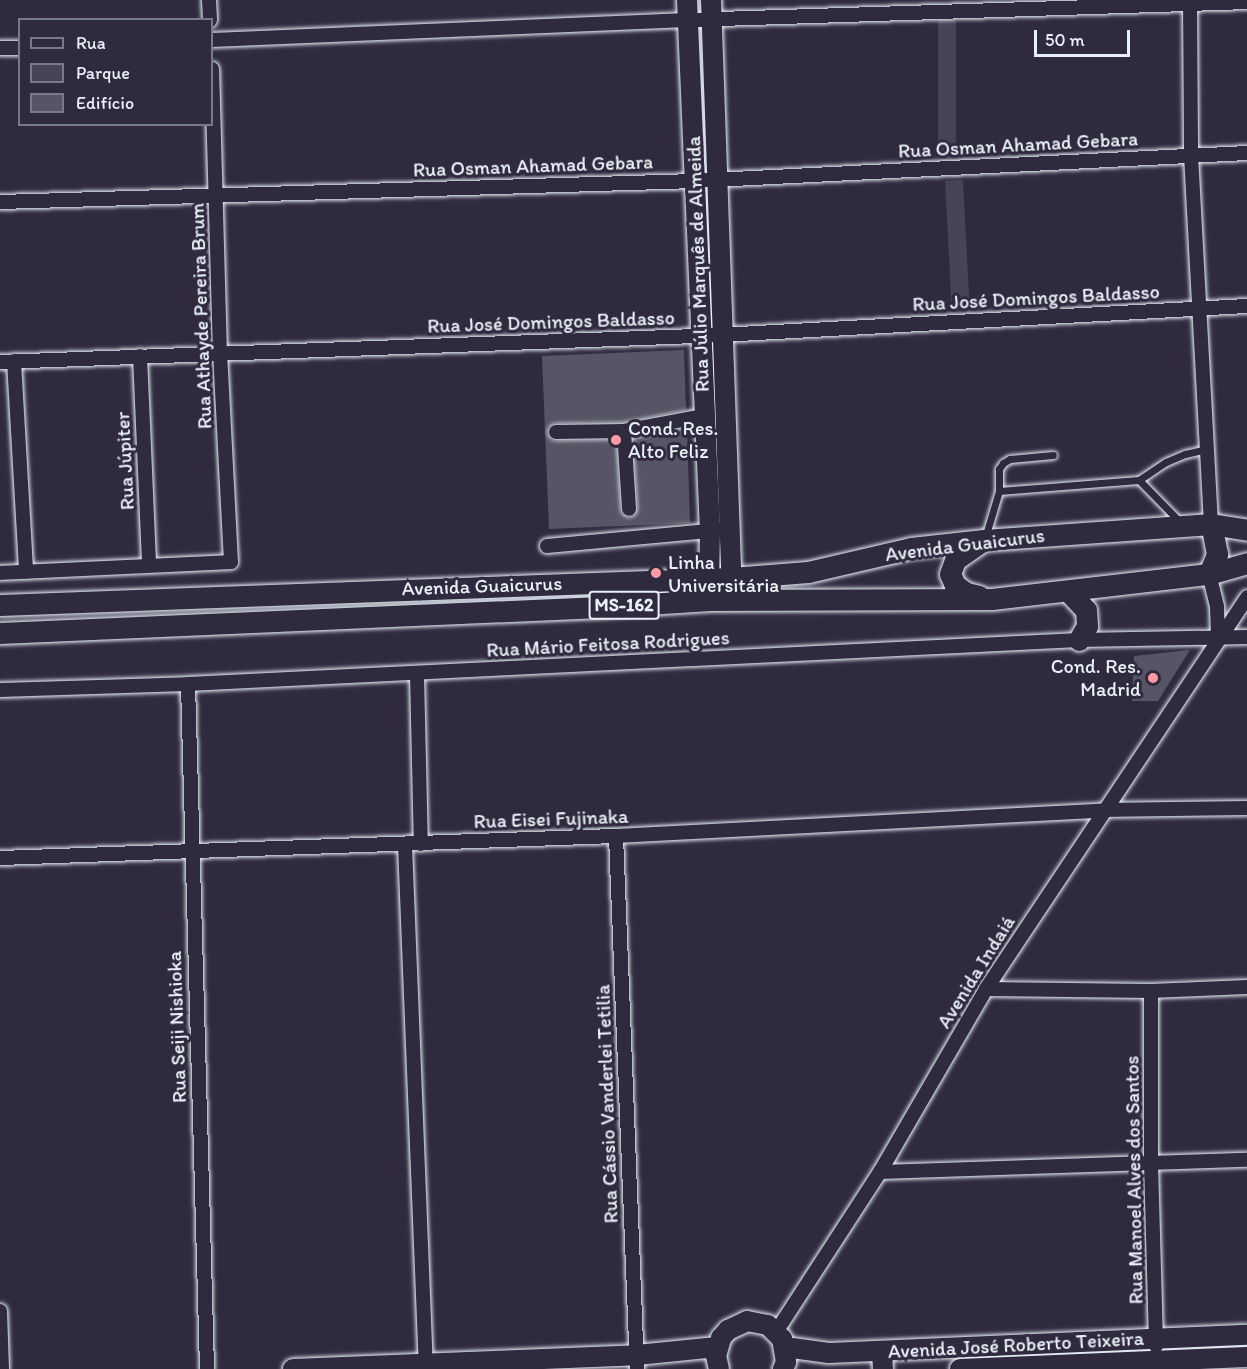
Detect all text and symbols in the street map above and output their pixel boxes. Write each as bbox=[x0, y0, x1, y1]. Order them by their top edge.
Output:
legend bbox=[18, 18, 213, 126]
scale bar bbox=[1037, 18, 1133, 56]
text: 50 m bbox=[1045, 29, 1085, 51]
text: Rua bbox=[76, 32, 106, 54]
text: Parque bbox=[76, 62, 130, 84]
text: Edifício bbox=[76, 92, 134, 114]
street label: Rua Osman Ahamad Gebara bbox=[898, 127, 1138, 163]
street label: Rua Júlio Marquês de Almeida bbox=[682, 135, 714, 393]
street label: Rua Osman Ahamad Gebara bbox=[413, 150, 653, 182]
street label: Rua Athayde Pereira Brum bbox=[185, 203, 217, 429]
street label: Rua José Domingos Baldasso bbox=[912, 280, 1160, 316]
street label: Rua José Domingos Baldasso bbox=[427, 306, 675, 338]
street label: Rua Júpiter bbox=[110, 411, 140, 511]
place label: Cond. Res. Alto Feliz bbox=[628, 416, 718, 463]
marker: Cond. Res. Alto Feliz bbox=[609, 433, 623, 447]
street label: Avenida Guaicurus bbox=[884, 523, 1046, 567]
place label: Linha Universitária bbox=[668, 550, 779, 597]
marker: Linha Universitária bbox=[649, 566, 663, 580]
street label: Avenida Guaicurus bbox=[401, 571, 563, 601]
road number: MS-162 bbox=[588, 590, 660, 620]
street label: Rua Mário Feitosa Rodrigues bbox=[486, 626, 730, 662]
place label: Cond. Res. Madrid bbox=[1051, 654, 1141, 701]
marker: Cond. Res. Madrid bbox=[1146, 671, 1160, 685]
street label: Rua Eisei Fujinaka bbox=[473, 804, 629, 834]
street label: Avenida Indaiá bbox=[932, 911, 1020, 1033]
street label: Rua Seiji Nishioka bbox=[162, 951, 192, 1103]
street label: Rua Cássio Vanderlei Tetilia bbox=[591, 985, 623, 1223]
street label: Rua Manoel Alves dos Santos bbox=[1120, 1055, 1148, 1305]
street label: Avenida José Roberto Teixeira bbox=[889, 1326, 1143, 1364]

